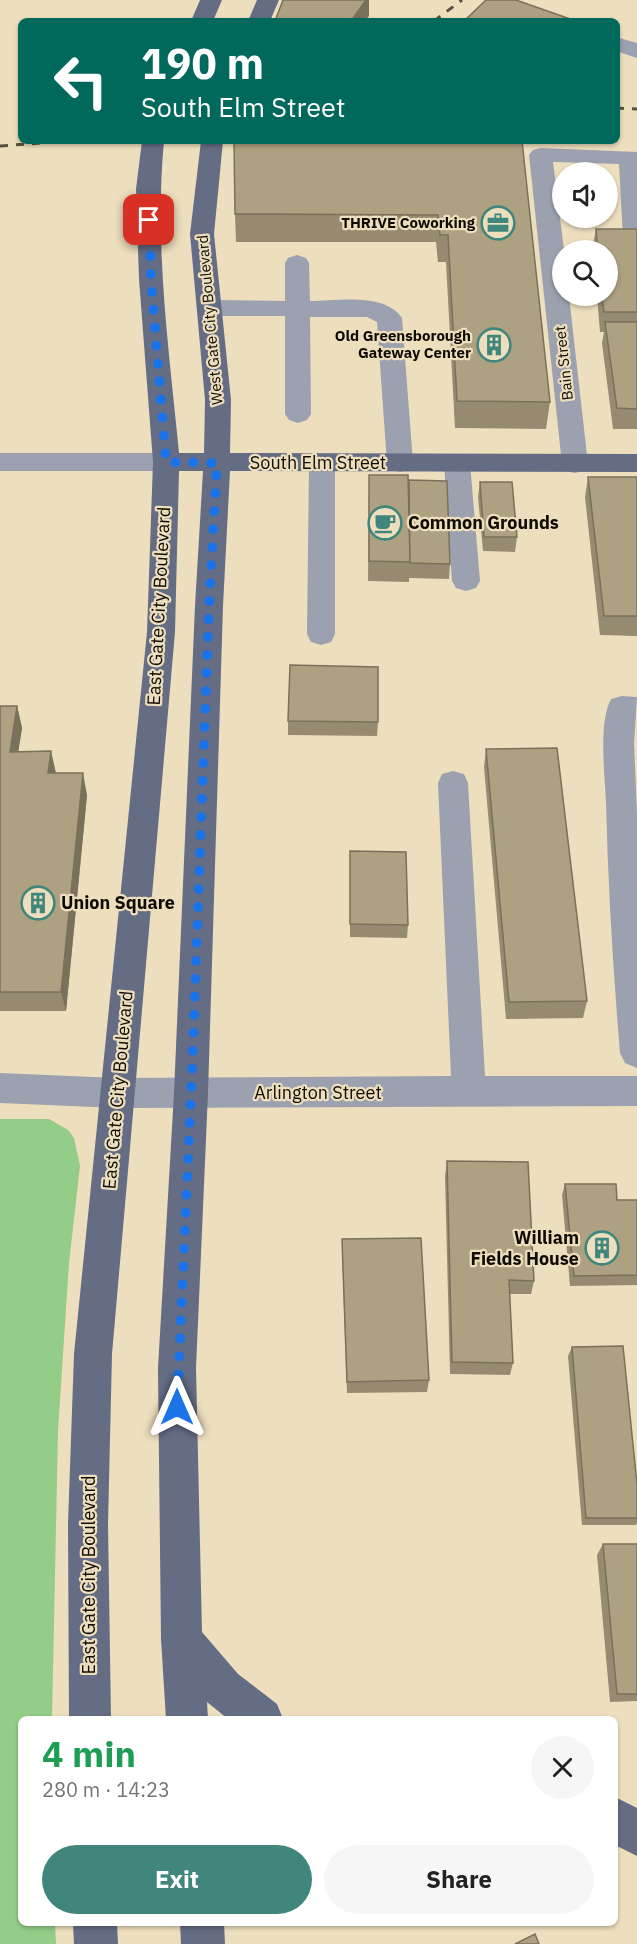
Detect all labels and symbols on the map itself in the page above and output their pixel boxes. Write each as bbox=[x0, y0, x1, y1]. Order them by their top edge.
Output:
pin bbox=[123, 194, 174, 245]
office icon: THRIVE Coworking bbox=[480, 205, 516, 241]
place label: THRIVE Coworking bbox=[341, 213, 476, 232]
street label: West Gate City Boulevard bbox=[193, 234, 226, 406]
street label: Bain Street bbox=[550, 325, 577, 401]
place label: Old Greensborough Gateway Center bbox=[335, 326, 471, 362]
building icon: Old Greensborough Gateway Center bbox=[476, 327, 512, 363]
street label: South Elm Street bbox=[250, 451, 386, 474]
cafe icon: Common Grounds bbox=[367, 505, 403, 541]
street label: East Gate City Boulevard bbox=[142, 506, 175, 706]
place label: Common Grounds bbox=[408, 511, 559, 534]
building icon: Union Square bbox=[20, 885, 56, 921]
place label: Union Square bbox=[61, 891, 175, 914]
street label: East Gate City Boulevard bbox=[97, 990, 138, 1190]
street label: Arlington Street bbox=[254, 1081, 382, 1104]
place label: William Fields House bbox=[470, 1226, 579, 1270]
building icon: William Fields House bbox=[584, 1230, 620, 1266]
position arrow bbox=[145, 1375, 209, 1439]
street label: East Gate City Boulevard bbox=[77, 1476, 100, 1674]

